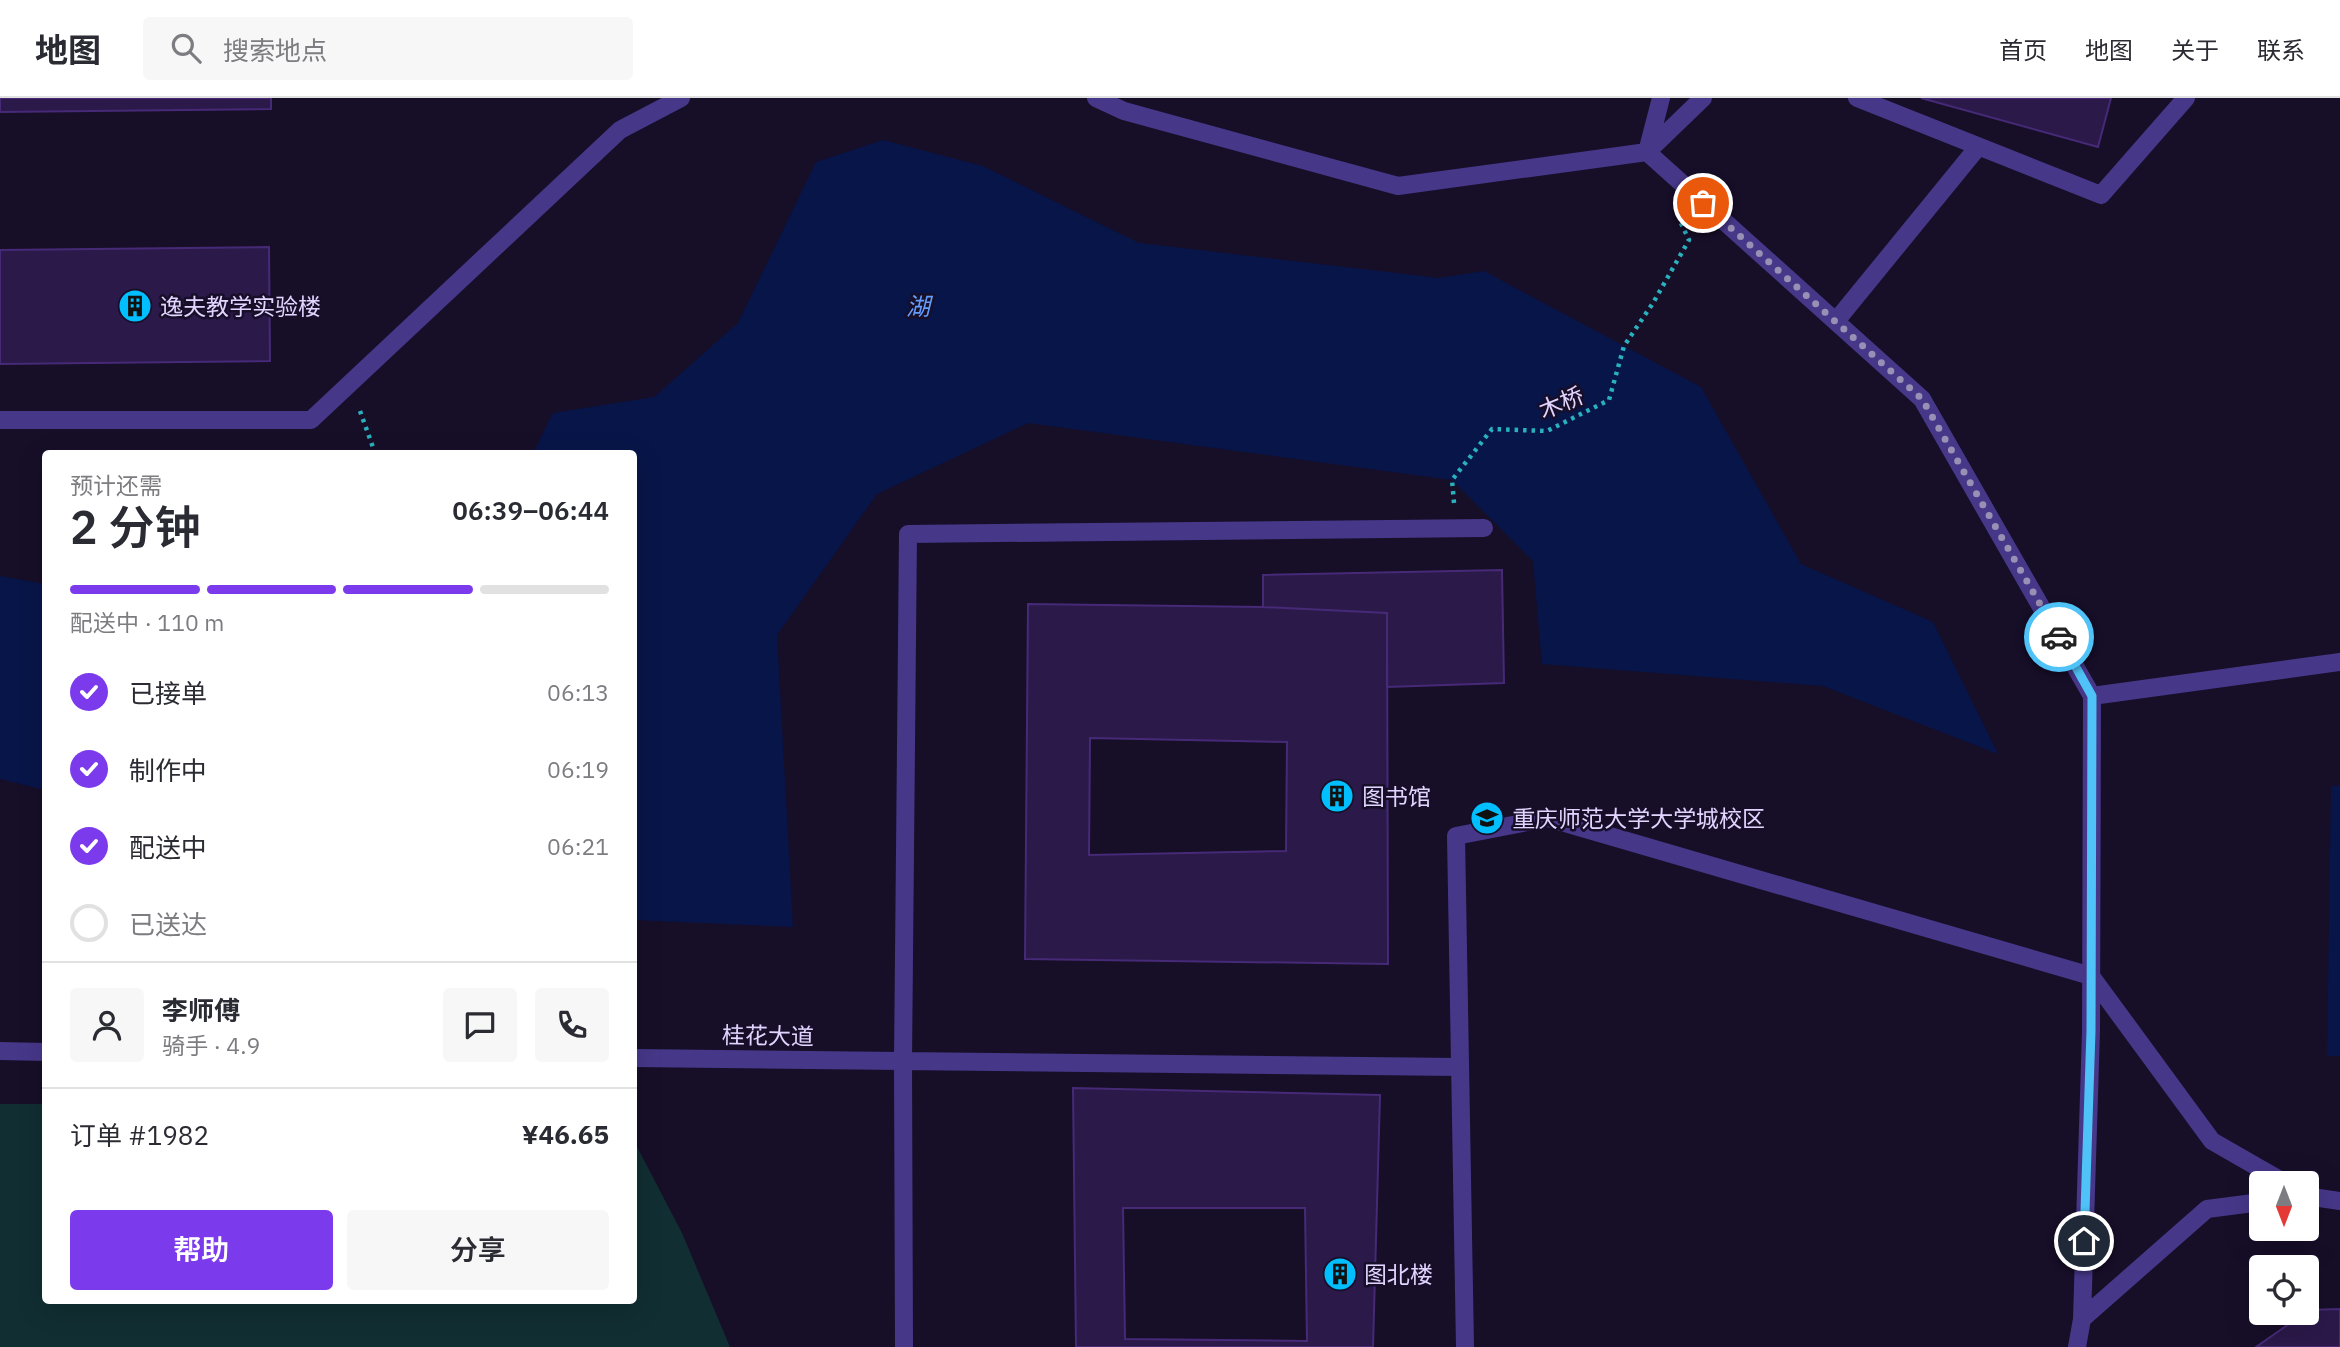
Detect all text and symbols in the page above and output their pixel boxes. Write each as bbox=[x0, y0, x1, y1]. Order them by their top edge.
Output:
search box bbox=[143, 17, 633, 80]
text: 地图 bbox=[35, 28, 101, 71]
icon: search bbox=[167, 29, 205, 67]
text: 搜索地点 bbox=[223, 33, 327, 67]
text: 首页 bbox=[1999, 34, 2047, 66]
text: 地图 bbox=[2085, 34, 2133, 66]
text: 关于 bbox=[2171, 34, 2219, 66]
text: 联系 bbox=[2257, 34, 2305, 66]
pin bbox=[1673, 173, 1733, 233]
icon: bag bbox=[1684, 184, 1722, 222]
building icon: 逸夫教学实验楼 bbox=[116, 287, 154, 325]
water label: 湖 bbox=[906, 290, 934, 322]
place label: 逸夫教学实验楼 bbox=[160, 291, 321, 321]
street label: 木桥 bbox=[1534, 379, 1588, 425]
text: 预计还需 bbox=[70, 470, 162, 500]
text: 06:39–06:44 bbox=[452, 493, 609, 527]
text: 2 分钟 bbox=[70, 497, 200, 557]
courier bbox=[2024, 602, 2094, 672]
text: 配送中 · 110 m bbox=[70, 607, 224, 637]
icon: car bbox=[2040, 618, 2078, 656]
icon: check bbox=[70, 673, 108, 711]
text: 已接单 bbox=[129, 676, 207, 710]
text: 06:13 bbox=[547, 677, 609, 707]
icon: check bbox=[70, 750, 108, 788]
text: 制作中 bbox=[129, 753, 207, 787]
text: 06:19 bbox=[547, 754, 609, 784]
building icon: 图书馆 bbox=[1318, 777, 1356, 815]
place label: 图书馆 bbox=[1362, 781, 1431, 811]
school or university icon: 重庆师范大学大学城校区 bbox=[1468, 799, 1506, 837]
place label: 重庆师范大学大学城校区 bbox=[1512, 803, 1765, 833]
icon: check bbox=[70, 827, 108, 865]
text: 配送中 bbox=[129, 830, 207, 864]
text: 06:21 bbox=[547, 831, 609, 861]
text: 已送达 bbox=[129, 907, 207, 941]
button: person bbox=[70, 988, 144, 1062]
button: chat bbox=[443, 988, 517, 1062]
button: phone bbox=[535, 988, 609, 1062]
text: 李师傅 bbox=[162, 993, 240, 1027]
street label: 桂花大道 bbox=[722, 1019, 814, 1051]
text: 骑手 · 4.9 bbox=[162, 1030, 260, 1060]
text: ¥46.65 bbox=[522, 1117, 609, 1151]
text: 订单 #1982 bbox=[70, 1118, 209, 1152]
north arrow bbox=[2249, 1171, 2319, 1241]
map controls bbox=[2249, 1171, 2319, 1325]
button: 帮助 bbox=[70, 1210, 333, 1290]
button: 分享 bbox=[347, 1210, 609, 1290]
pin bbox=[2054, 1211, 2114, 1271]
icon: home bbox=[2065, 1222, 2103, 1260]
building icon: 图北楼 bbox=[1321, 1255, 1359, 1293]
button: locate bbox=[2249, 1255, 2319, 1325]
place label: 图北楼 bbox=[1364, 1259, 1433, 1289]

